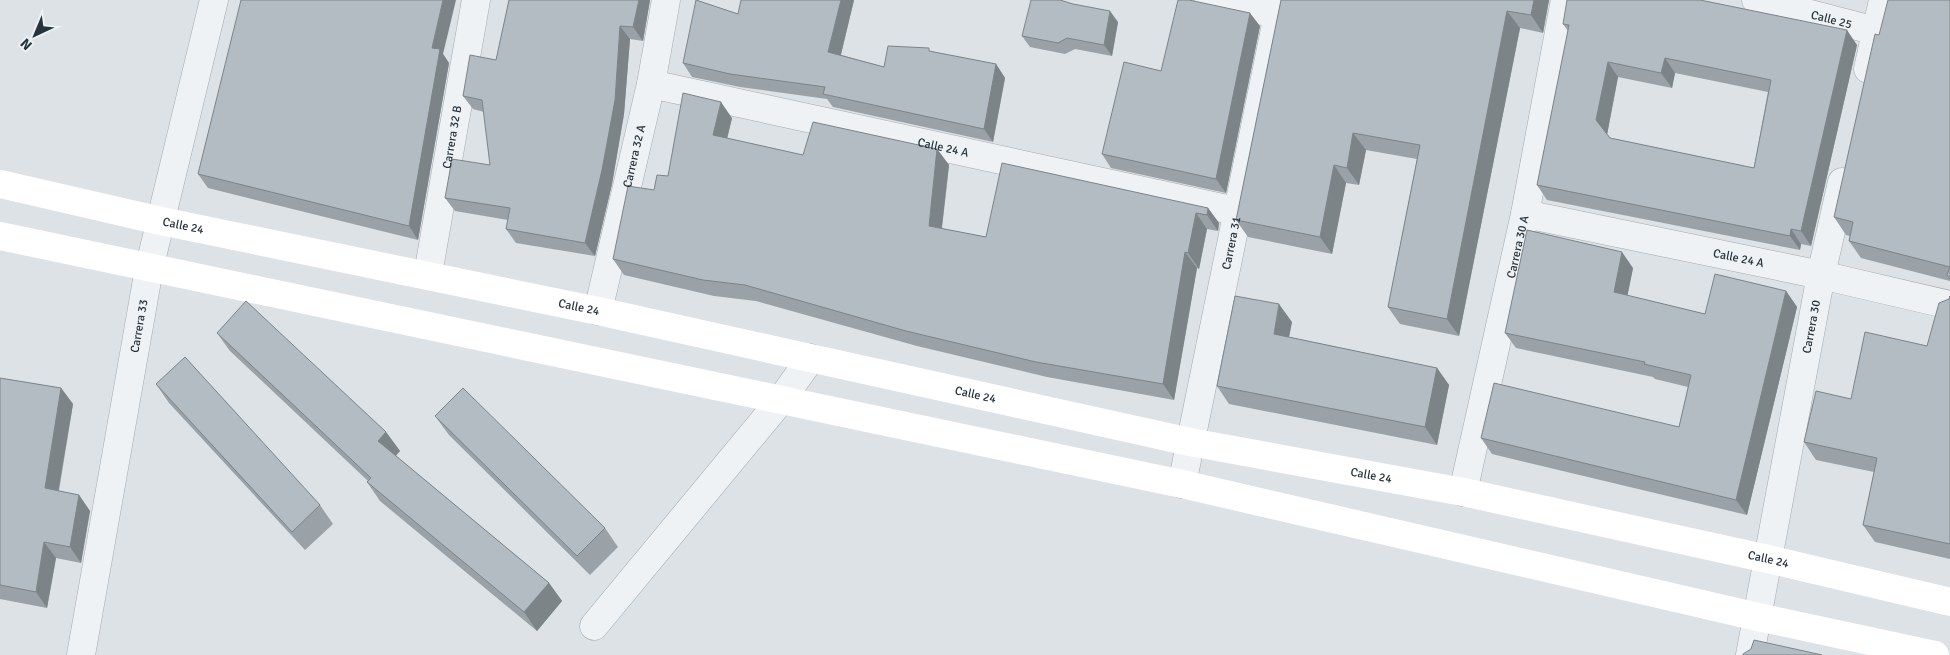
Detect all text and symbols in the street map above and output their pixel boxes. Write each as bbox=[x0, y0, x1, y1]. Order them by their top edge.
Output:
street label: Calle 25 bbox=[1809, 8, 1853, 32]
north arrow bbox=[10, 10, 60, 60]
text: N bbox=[17, 34, 36, 53]
street label: Carrera 32 B bbox=[440, 104, 465, 170]
street label: Carrera 32 A bbox=[620, 123, 649, 189]
street label: Calle 24 A bbox=[916, 135, 971, 161]
street label: Carrera 30 A bbox=[1504, 214, 1533, 280]
street label: Calle 24 bbox=[161, 215, 206, 238]
street label: Carrera 31 bbox=[1219, 215, 1245, 271]
street label: Calle 24 A bbox=[1712, 246, 1766, 271]
street label: Calle 24 bbox=[557, 296, 601, 319]
street label: Carrera 33 bbox=[127, 298, 152, 354]
street label: Carrera 30 bbox=[1800, 299, 1824, 355]
street label: Calle 24 bbox=[953, 383, 998, 407]
street label: Calle 24 bbox=[1349, 465, 1394, 487]
street label: Calle 24 bbox=[1746, 548, 1791, 572]

